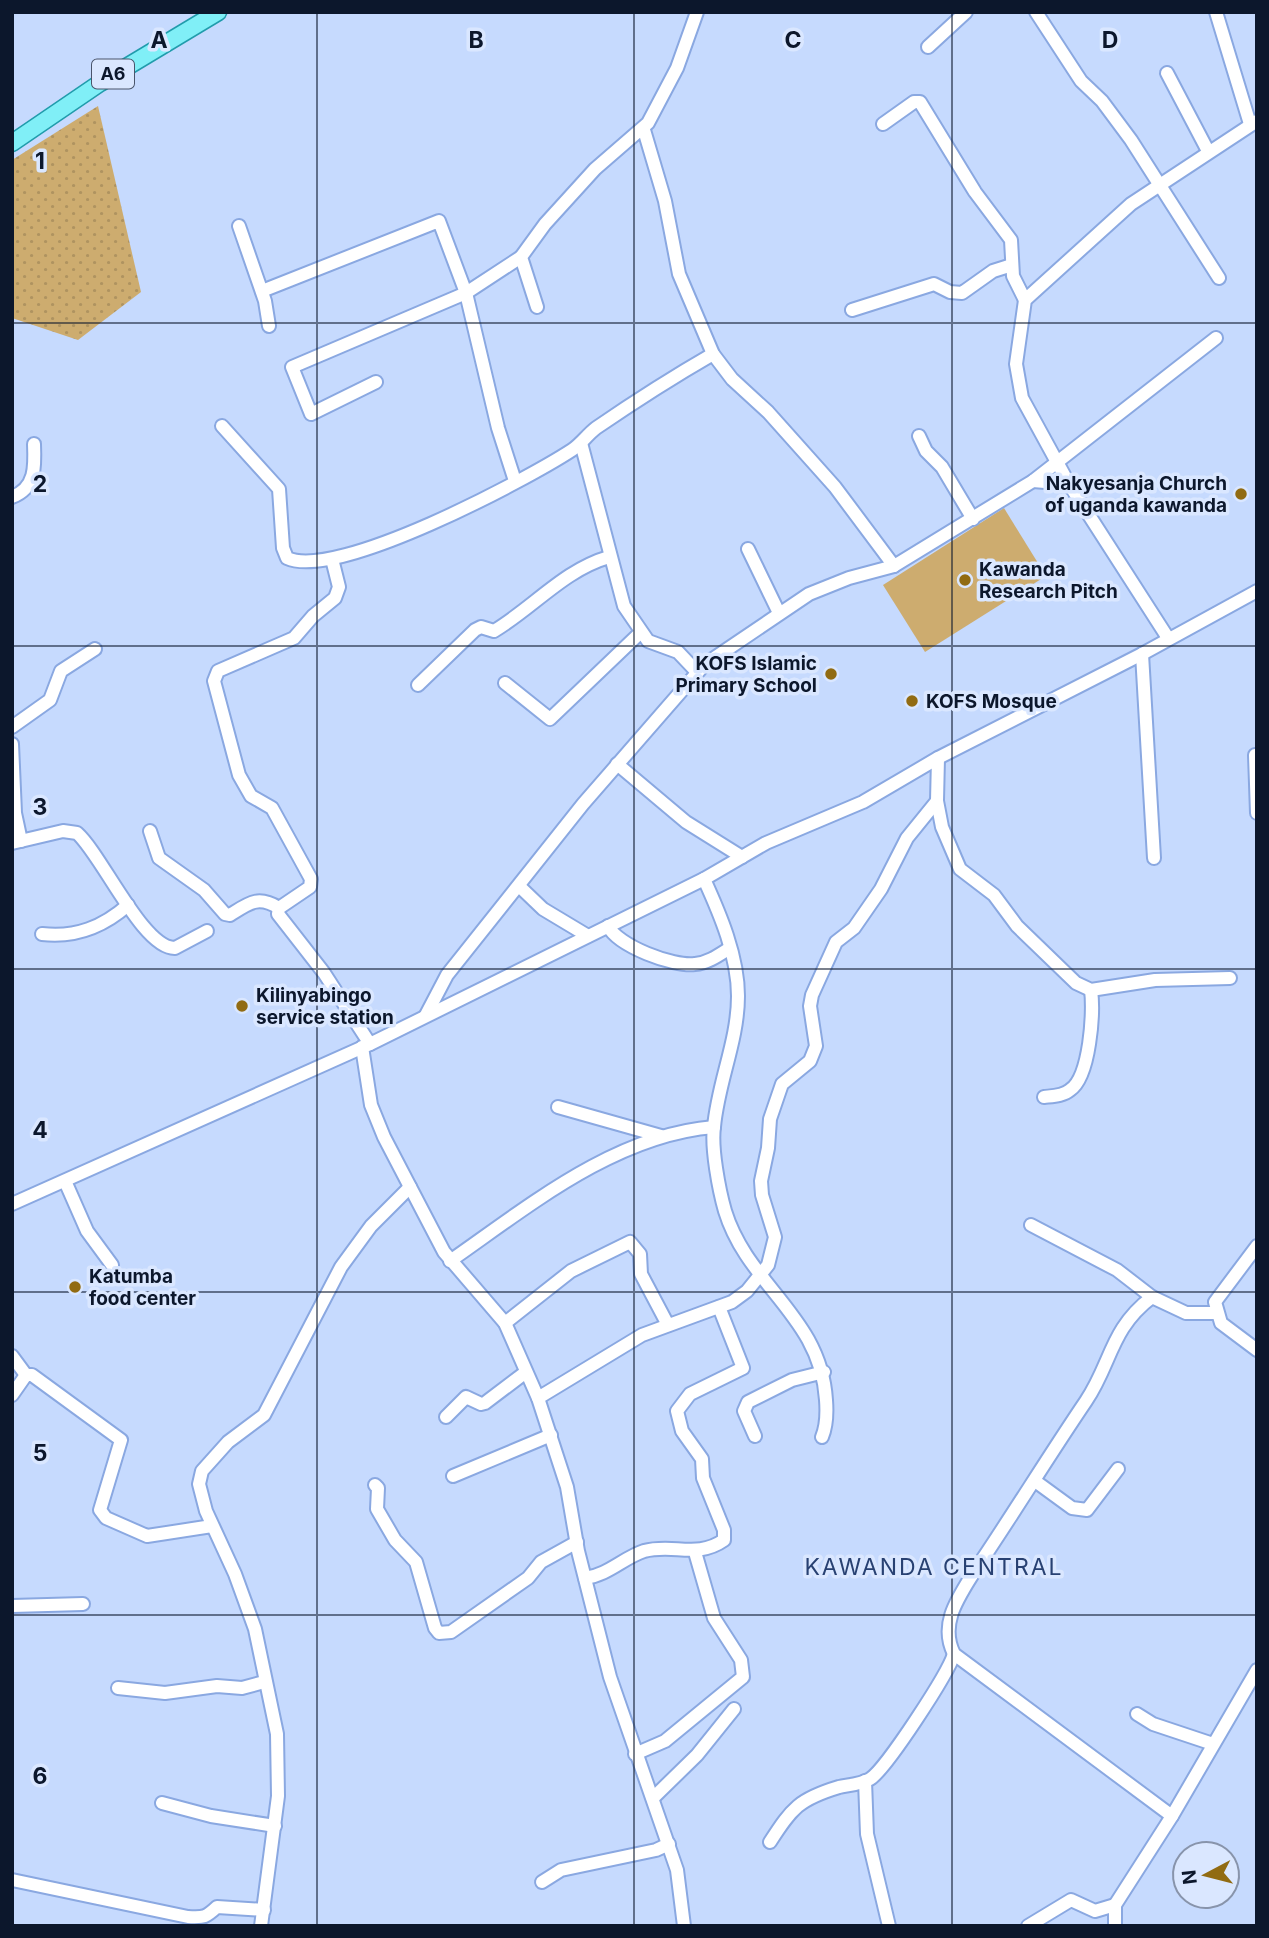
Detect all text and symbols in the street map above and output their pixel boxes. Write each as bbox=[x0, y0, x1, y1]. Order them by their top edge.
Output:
text: A bbox=[150, 26, 168, 54]
text: B bbox=[468, 26, 484, 54]
text: C bbox=[784, 26, 802, 54]
text: D bbox=[1102, 26, 1118, 54]
road number: A6 bbox=[92, 60, 134, 88]
text: 1 bbox=[35, 147, 45, 175]
text: 2 bbox=[33, 470, 47, 498]
place label: Nakyesanja Church of uganda kawanda bbox=[1045, 472, 1227, 517]
marker: Nakyesanja Church of uganda kawanda bbox=[1233, 486, 1249, 502]
place label: Kawanda Research Pitch bbox=[979, 558, 1118, 603]
marker: Kawanda Research Pitch bbox=[957, 572, 973, 588]
place label: KOFS Islamic Primary School bbox=[675, 652, 817, 697]
marker: KOFS Islamic Primary School bbox=[823, 666, 839, 682]
place label: KOFS Mosque bbox=[926, 690, 1057, 713]
marker: KOFS Mosque bbox=[904, 693, 920, 709]
text: 3 bbox=[33, 793, 47, 821]
place label: Kilinyabingo service station bbox=[256, 984, 394, 1029]
marker: Kilinyabingo service station bbox=[234, 998, 250, 1014]
text: 4 bbox=[32, 1116, 48, 1144]
place label: Katumba food center bbox=[89, 1265, 196, 1310]
marker: Katumba food center bbox=[67, 1279, 83, 1295]
text: 5 bbox=[33, 1439, 47, 1467]
district label: KAWANDA CENTRAL bbox=[804, 1553, 1064, 1581]
text: 6 bbox=[33, 1762, 47, 1790]
north arrow bbox=[1171, 1840, 1241, 1910]
text: N bbox=[1177, 1868, 1202, 1886]

